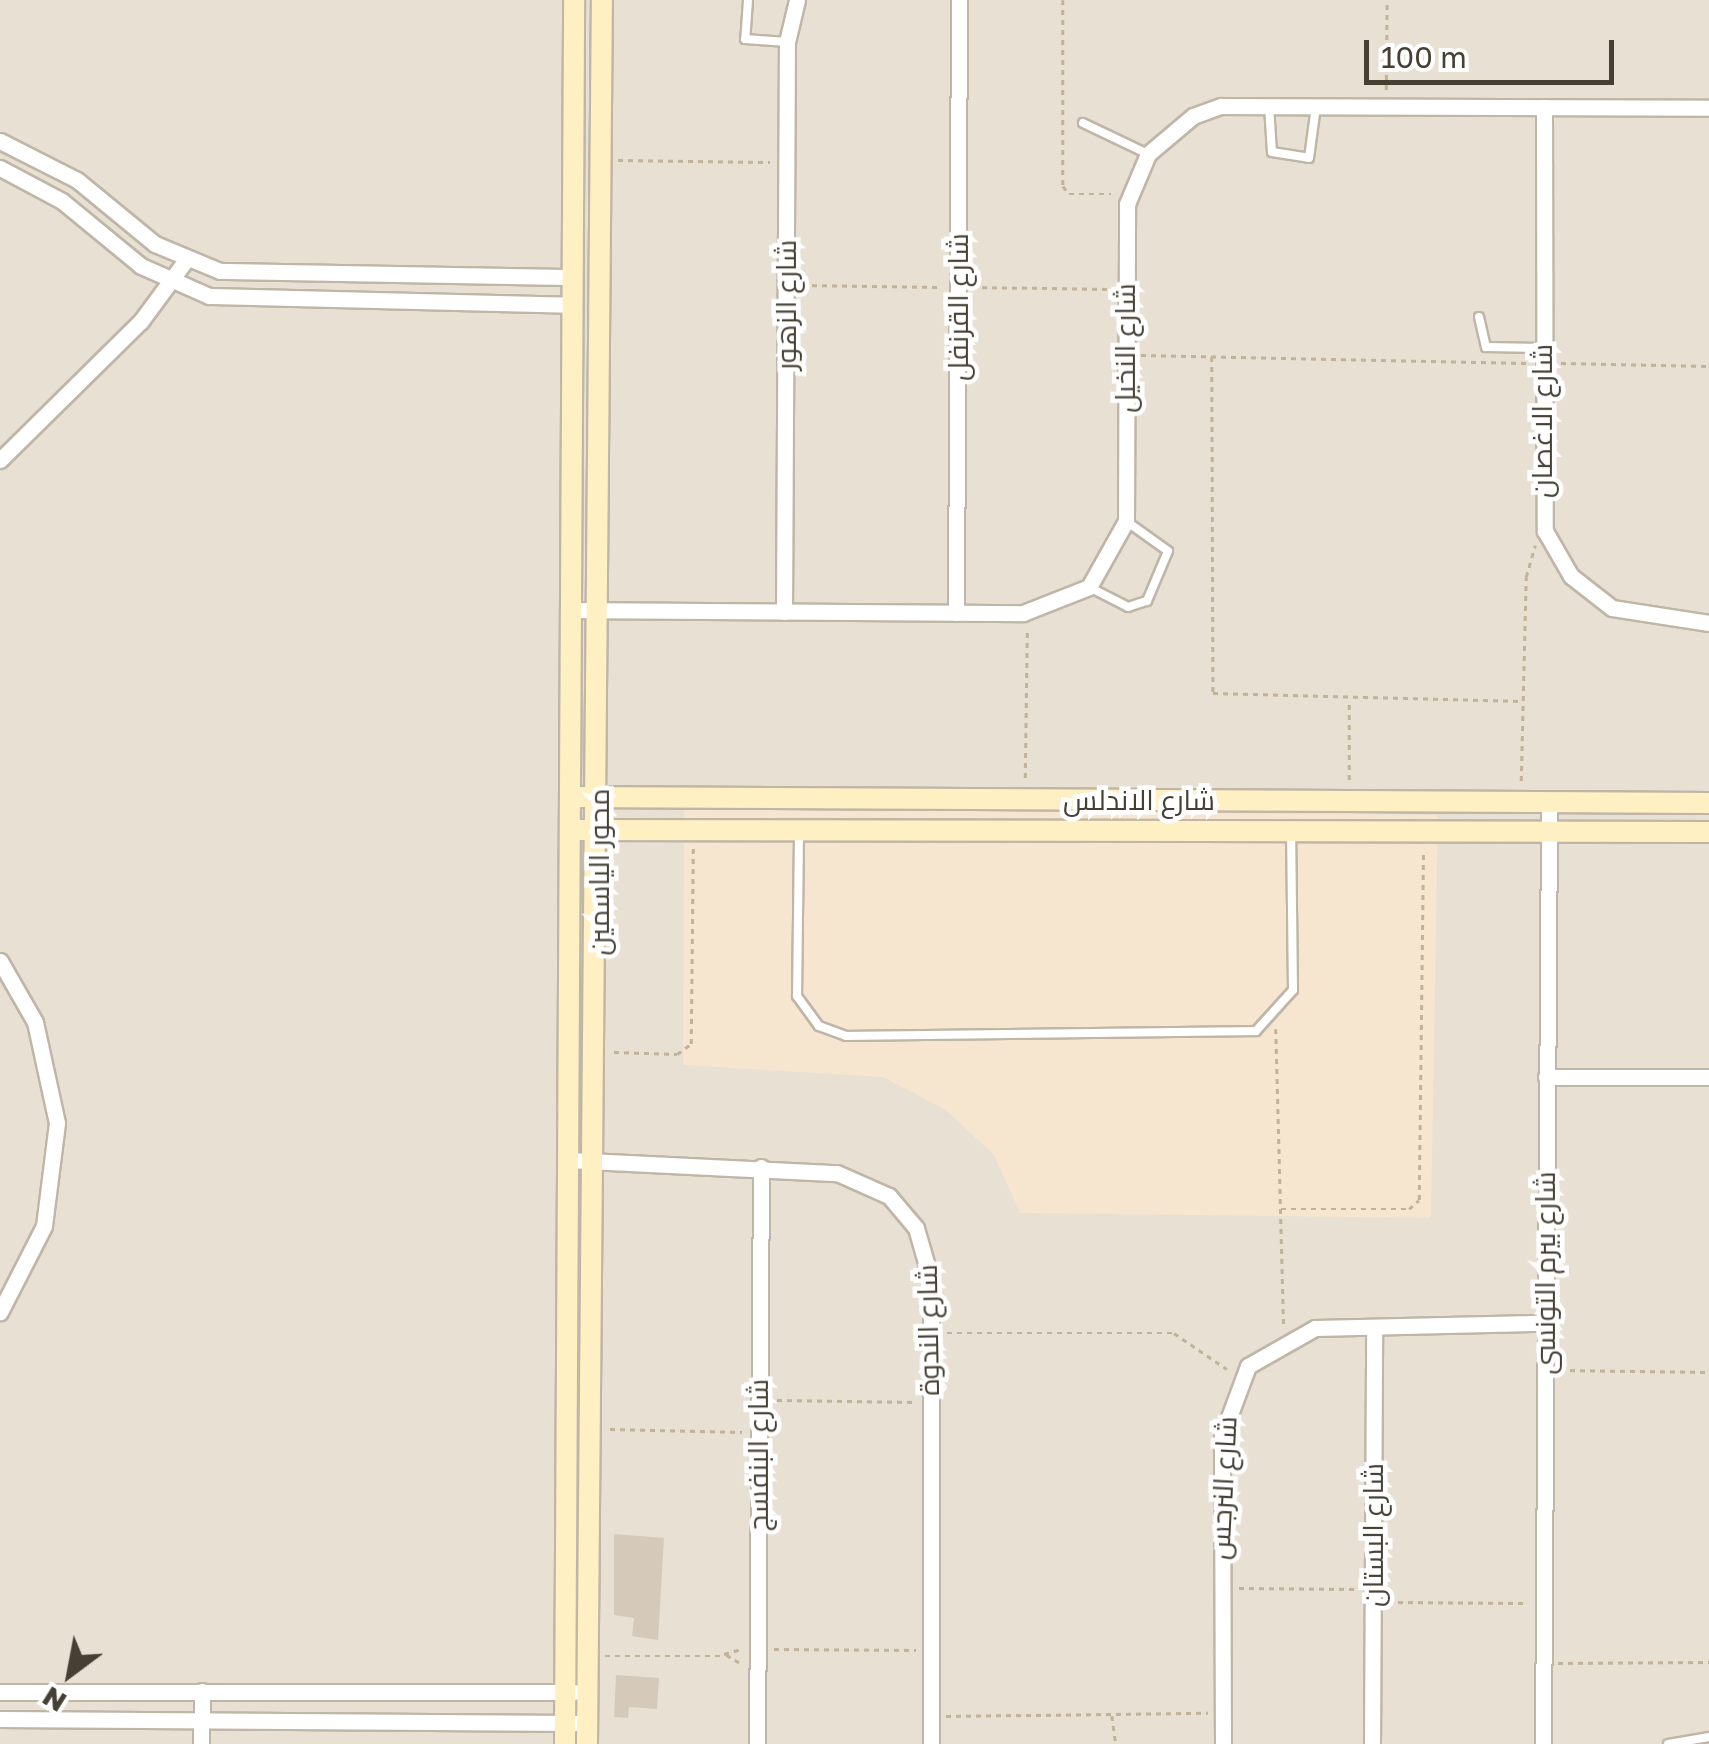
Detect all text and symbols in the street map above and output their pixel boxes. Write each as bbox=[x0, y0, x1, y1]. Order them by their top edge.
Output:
scale bar bbox=[1369, 20, 1619, 82]
text: 100 m bbox=[1381, 39, 1467, 75]
street label: شارع القرنفل bbox=[941, 233, 975, 381]
street label: شارع الزهور bbox=[769, 240, 803, 370]
street label: شارع النخيل bbox=[1108, 283, 1142, 413]
street label: شارع الاغصان bbox=[1525, 344, 1559, 498]
street label: شارع الاندلس bbox=[1063, 783, 1215, 817]
street label: محور الياسمين bbox=[582, 789, 616, 955]
street label: شارع بيرم التونسى bbox=[1528, 1171, 1562, 1375]
street label: شارع الندوة bbox=[910, 1264, 946, 1396]
street label: شارع البنفسج bbox=[741, 1379, 775, 1531]
street label: شارع النرجس bbox=[1202, 1415, 1244, 1561]
street label: شارع البستان bbox=[1356, 1463, 1390, 1607]
north arrow bbox=[20, 1624, 120, 1724]
text: N bbox=[36, 1680, 72, 1719]

